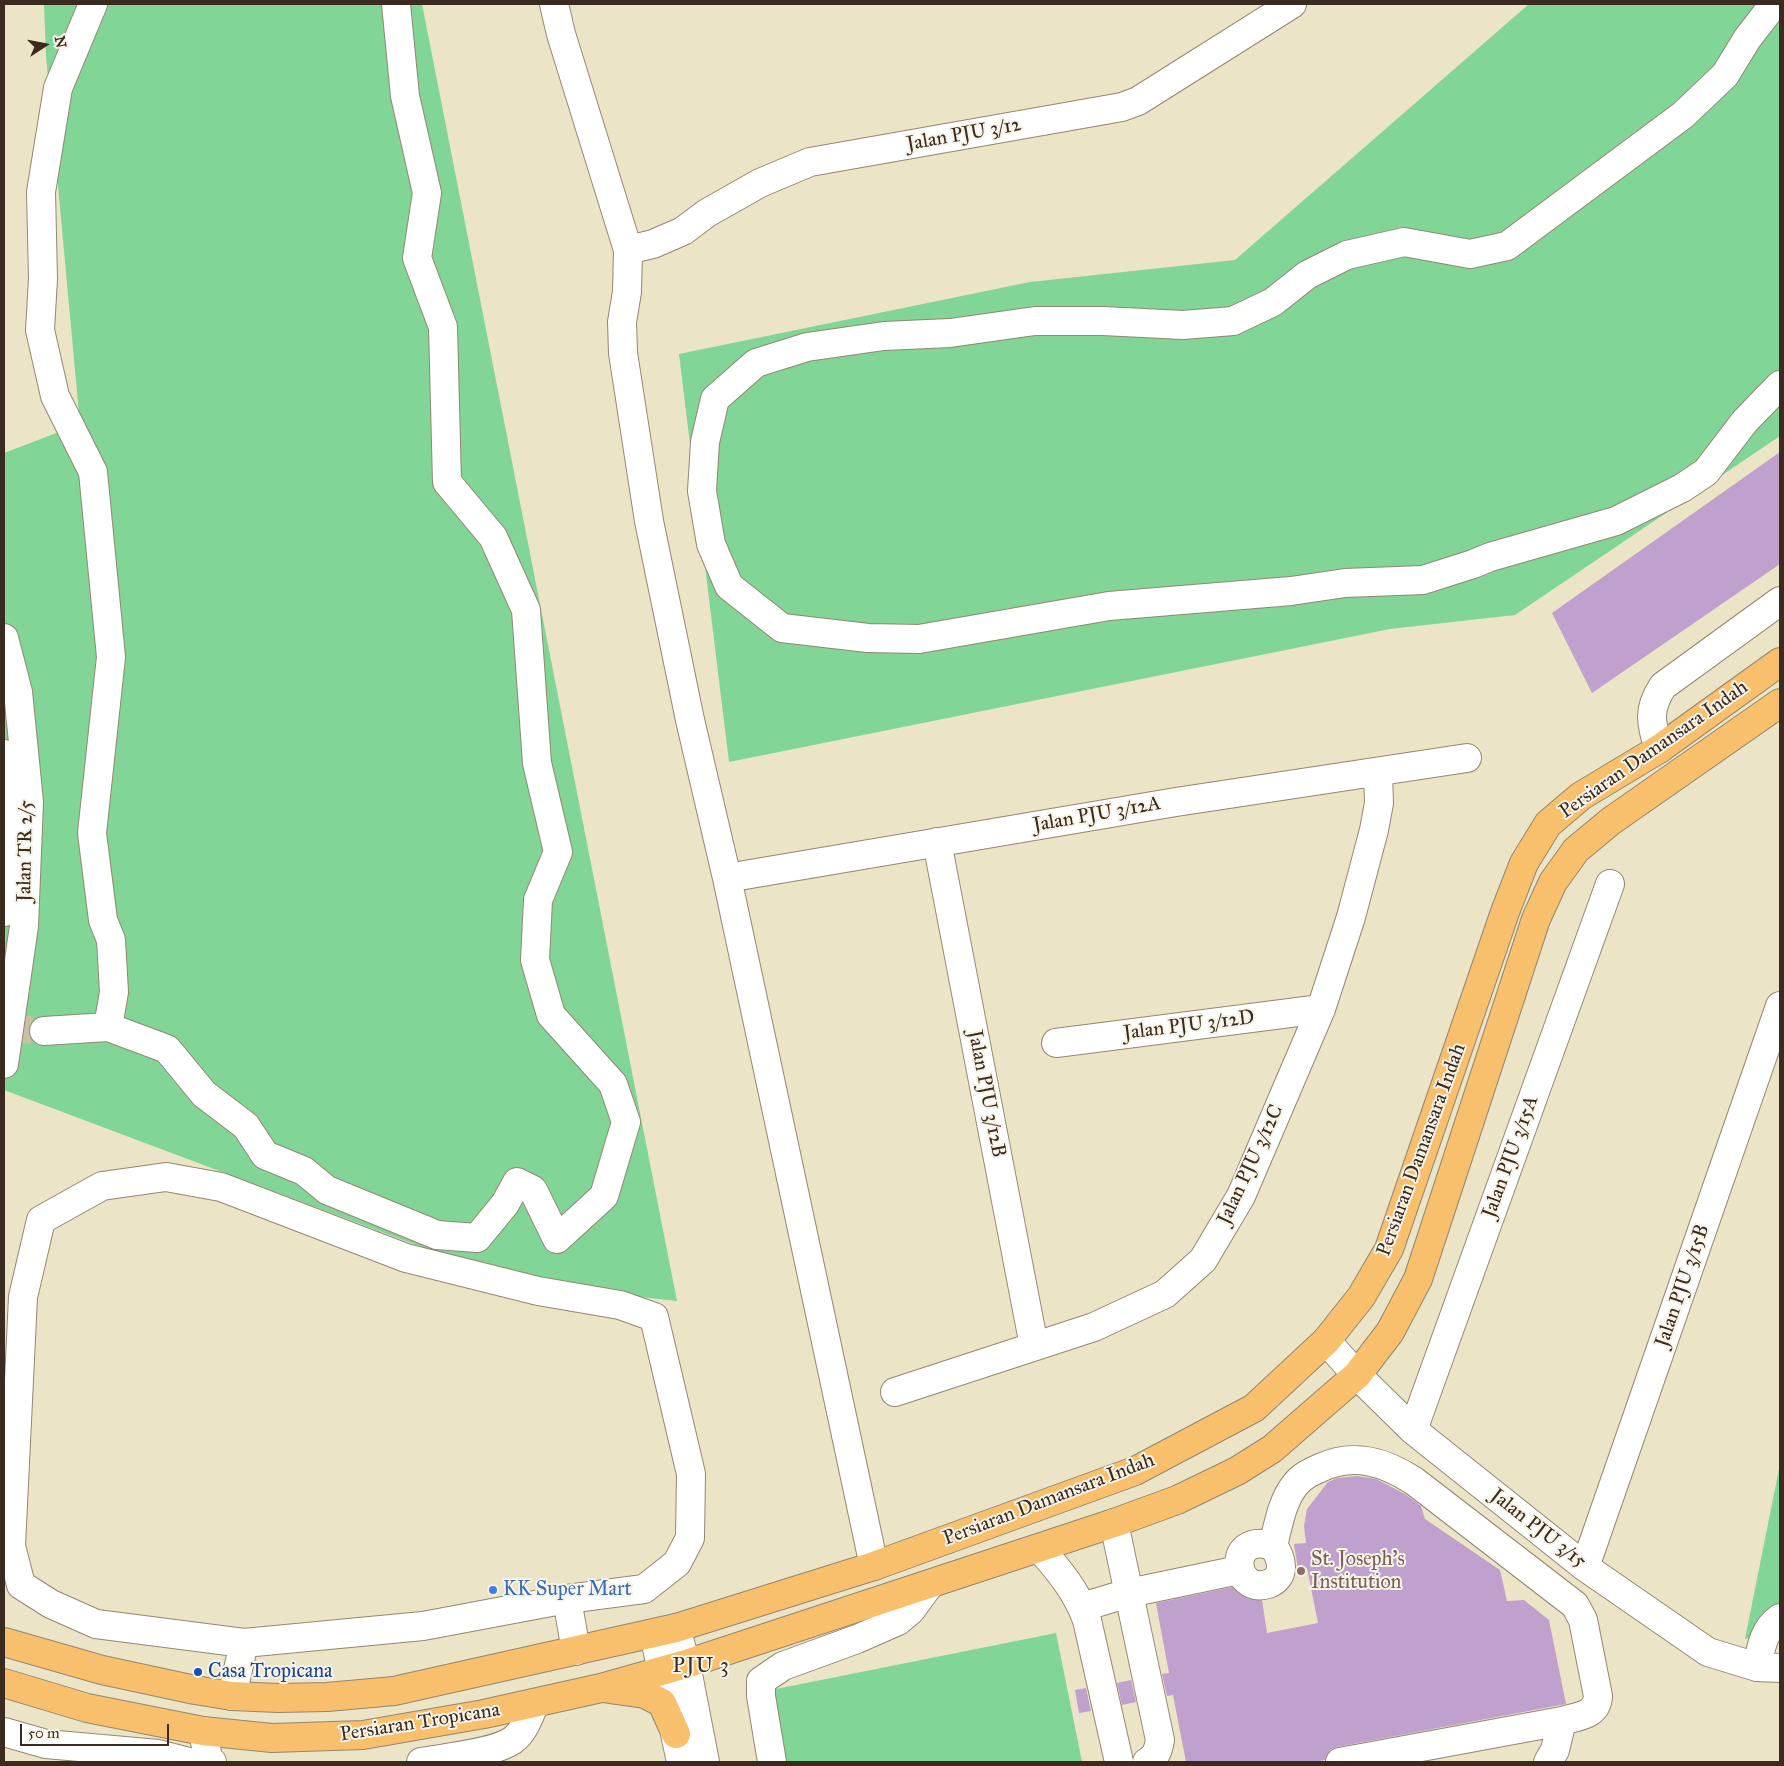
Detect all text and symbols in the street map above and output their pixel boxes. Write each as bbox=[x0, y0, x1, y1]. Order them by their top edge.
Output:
north arrow bbox=[20, 20, 70, 70]
text: N bbox=[51, 35, 70, 49]
street label: Jalan PJU 3/12 bbox=[905, 113, 1023, 157]
street label: Persiaran Damansara Indah bbox=[1555, 676, 1753, 824]
street label: Jalan PJU 3/12A bbox=[1031, 792, 1163, 838]
street label: Jalan TR 2/5 bbox=[13, 800, 39, 902]
street label: Jalan PJU 3/12D bbox=[1122, 1006, 1256, 1046]
street label: Jalan PJU 3/12B bbox=[962, 1028, 1010, 1160]
street label: Persiaran Damansara Indah bbox=[1372, 1040, 1472, 1260]
street label: Jalan PJU 3/15A bbox=[1478, 1092, 1544, 1222]
street label: Jalan PJU 3/12C bbox=[1213, 1101, 1289, 1229]
street label: Jalan PJU 3/15B bbox=[1651, 1221, 1715, 1351]
street label: Persiaran Damansara Indah bbox=[940, 1449, 1158, 1551]
street label: Jalan PJU 3/15 bbox=[1485, 1484, 1591, 1574]
place label: St. Joseph's Institution bbox=[1311, 1548, 1405, 1595]
marker: St. Joseph's Institution bbox=[1295, 1565, 1307, 1577]
place label: KK Super Mart bbox=[503, 1578, 632, 1602]
marker: KK Super Mart bbox=[487, 1584, 499, 1596]
district label: PJU 3 bbox=[672, 1654, 730, 1680]
place label: Casa Tropicana bbox=[208, 1660, 333, 1684]
marker: Casa Tropicana bbox=[192, 1666, 204, 1678]
street label: Persiaran Tropicana bbox=[338, 1699, 502, 1747]
scale bar bbox=[22, 1714, 171, 1746]
text: 50 m bbox=[28, 1724, 60, 1742]

